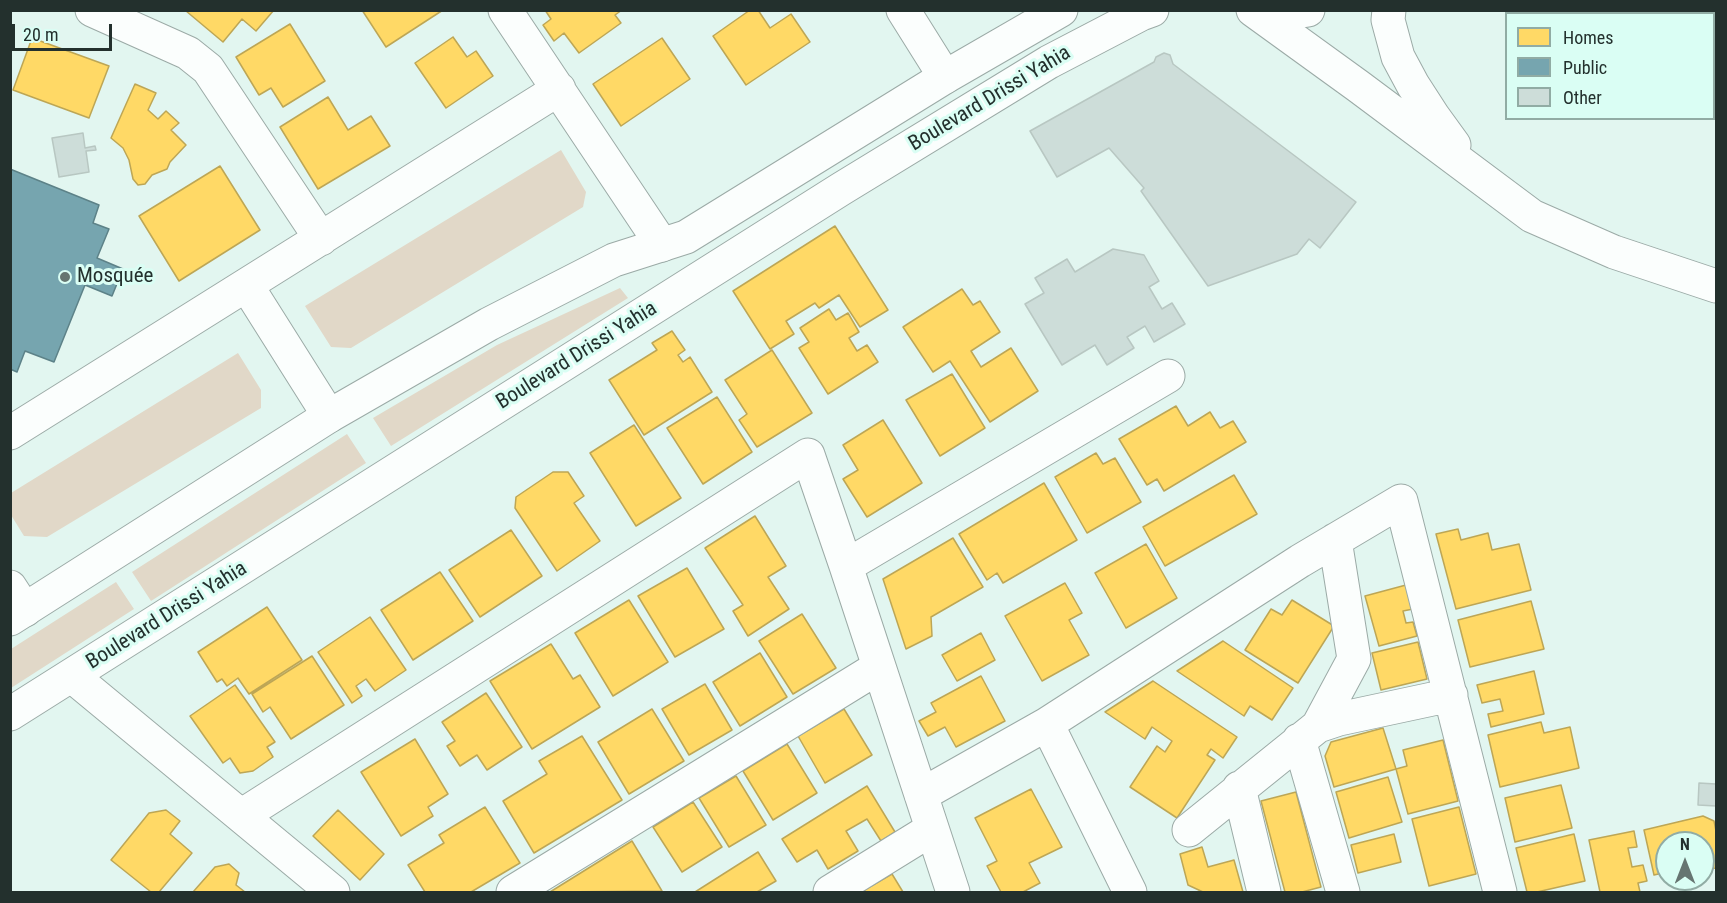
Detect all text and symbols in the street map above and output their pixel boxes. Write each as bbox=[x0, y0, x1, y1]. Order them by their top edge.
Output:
scale bar bbox=[15, 12, 116, 50]
legend bbox=[1505, 12, 1715, 120]
text: 20 m bbox=[23, 24, 58, 45]
text: Homes bbox=[1563, 27, 1613, 48]
street label: Boulevard Drissi Yahia bbox=[904, 41, 1076, 157]
text: Public bbox=[1563, 57, 1607, 78]
text: Other bbox=[1563, 87, 1602, 108]
place label: Mosquée bbox=[77, 264, 153, 290]
marker: Mosquée bbox=[58, 270, 72, 284]
street label: Boulevard Drissi Yahia bbox=[492, 296, 662, 416]
street label: Boulevard Drissi Yahia bbox=[82, 556, 252, 676]
north arrow bbox=[1655, 831, 1715, 891]
text: N bbox=[1680, 835, 1690, 854]

